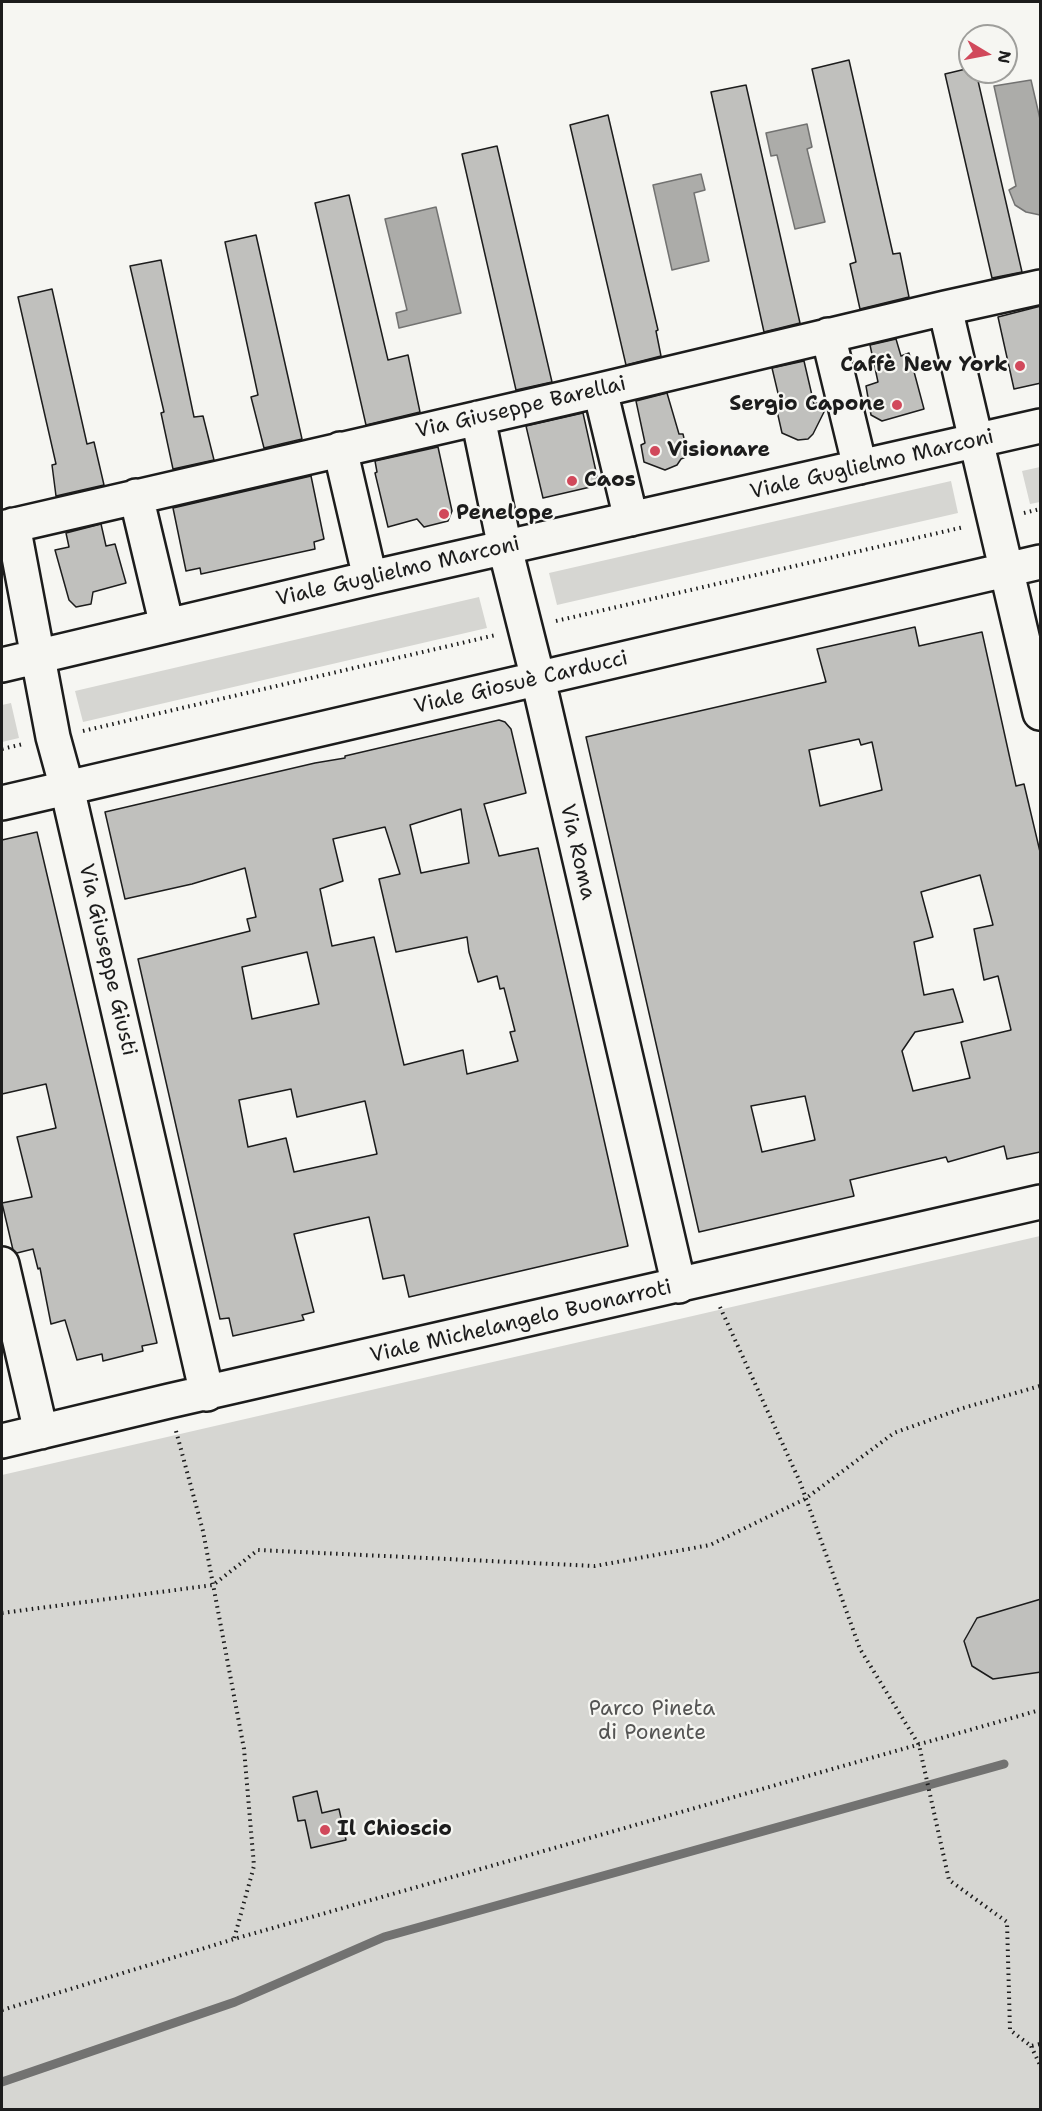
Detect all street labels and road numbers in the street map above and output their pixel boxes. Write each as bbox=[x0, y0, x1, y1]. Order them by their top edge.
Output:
street label: Via Giuseppe Barellai bbox=[413, 372, 629, 444]
street label: Viale Guglielmo Marconi bbox=[748, 425, 996, 505]
street label: Viale Guglielmo Marconi bbox=[274, 532, 522, 612]
street label: Viale Giosuè Carducci bbox=[412, 646, 630, 720]
street label: Via Roma bbox=[554, 802, 600, 902]
street label: Via Giuseppe Giusti bbox=[73, 862, 141, 1058]
street label: Viale Michelangelo Buonarroti bbox=[368, 1275, 674, 1369]

